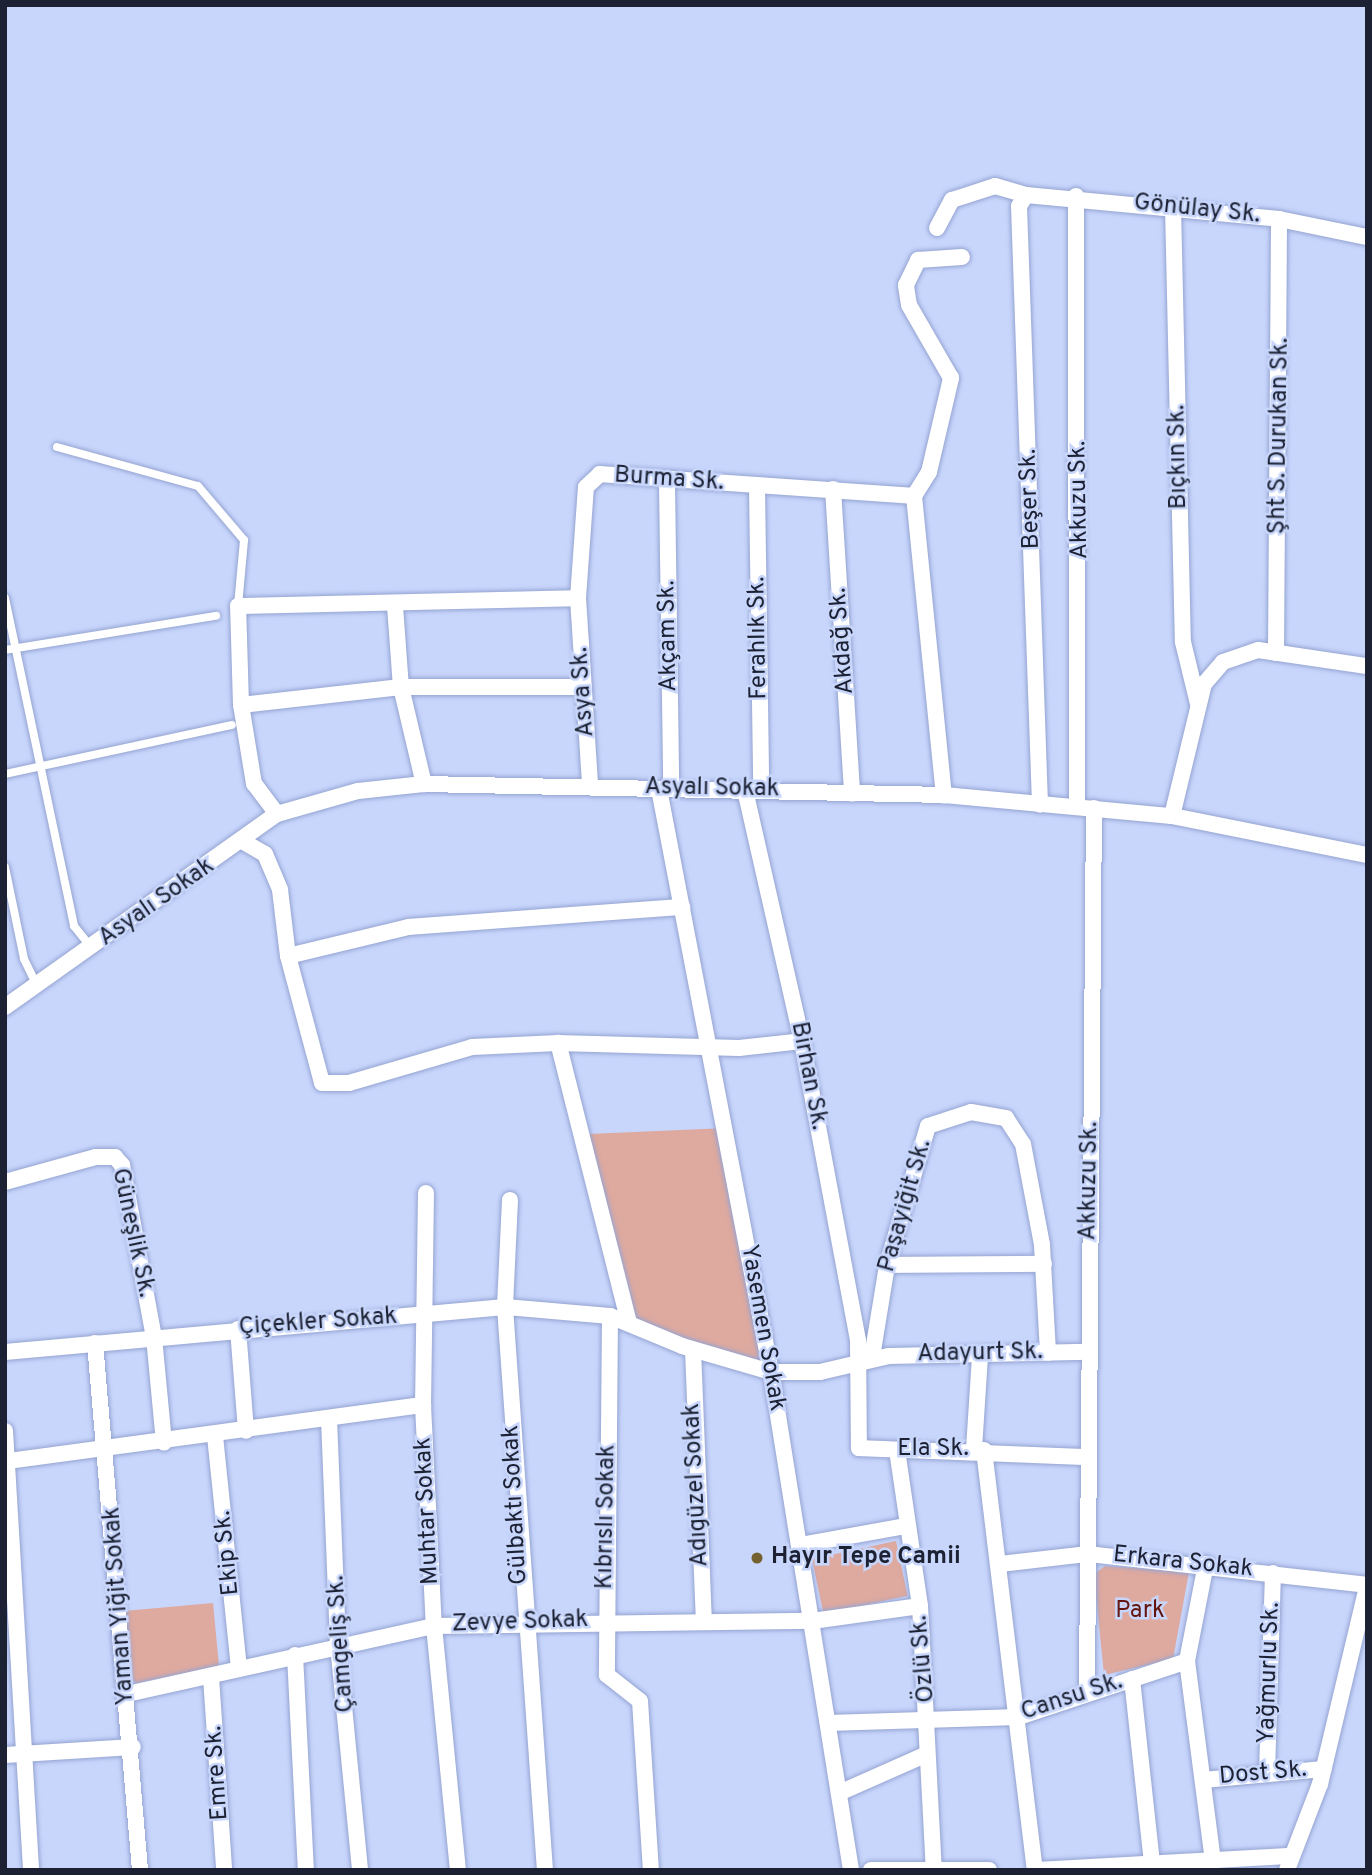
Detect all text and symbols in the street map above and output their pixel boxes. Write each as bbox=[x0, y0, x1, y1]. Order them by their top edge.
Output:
street label: Gönülay Sk. bbox=[1132, 189, 1262, 231]
street label: Şht S. Durukan Sk. bbox=[1264, 337, 1296, 535]
street label: Bıçkın Sk. bbox=[1164, 404, 1194, 510]
street label: Akkuzu Sk. bbox=[1065, 440, 1095, 560]
street label: Beşer Sk. bbox=[1015, 448, 1047, 550]
street label: Burma Sk. bbox=[613, 462, 725, 498]
street label: Ferahlık Sk. bbox=[744, 576, 774, 700]
street label: Akçam Sk. bbox=[654, 580, 684, 692]
street label: Akdağ Sk. bbox=[825, 587, 861, 695]
street label: Asya Sk. bbox=[566, 646, 602, 738]
street label: Asyalı Sokak bbox=[644, 773, 780, 805]
street label: Asyalı Sokak bbox=[94, 853, 220, 953]
street label: Birhan Sk. bbox=[783, 1020, 833, 1132]
street label: Akkuzu Sk. bbox=[1075, 1121, 1105, 1241]
street label: Paşayiğit Sk. bbox=[873, 1136, 939, 1276]
street label: Güneşlik Sk. bbox=[104, 1166, 160, 1300]
street label: Yasemen Sokak bbox=[733, 1243, 791, 1413]
street label: Çiçekler Sokak bbox=[238, 1303, 398, 1343]
street label: Adayurt Sk. bbox=[917, 1339, 1043, 1369]
street label: Adıgüzel Sokak bbox=[678, 1402, 716, 1568]
street label: Gülbaktı Sokak bbox=[497, 1424, 535, 1586]
street label: Ela Sk. bbox=[897, 1436, 969, 1464]
street label: Muhtar Sokak bbox=[410, 1437, 446, 1585]
street label: Kıbrıslı Sokak bbox=[591, 1444, 623, 1590]
street label: Yaman Yiğit Sokak bbox=[99, 1505, 141, 1707]
street label: Ekip Sk. bbox=[209, 1509, 247, 1597]
street label: Erkara Sokak bbox=[1112, 1541, 1254, 1585]
place label: Hayır Tepe Camii bbox=[771, 1544, 961, 1572]
marker: Hayır Tepe Camii bbox=[749, 1550, 765, 1566]
street label: Çamgeliş Sk. bbox=[323, 1574, 361, 1714]
park label: Park bbox=[1115, 1598, 1165, 1626]
street label: Yağmurlu Sk. bbox=[1253, 1602, 1287, 1744]
street label: Zevye Sokak bbox=[451, 1606, 589, 1640]
street label: Özlü Sk. bbox=[906, 1614, 942, 1704]
street label: Cansu Sk. bbox=[1018, 1668, 1126, 1728]
street label: Emre Sk. bbox=[200, 1725, 236, 1821]
street label: Dost Sk. bbox=[1218, 1756, 1308, 1792]

